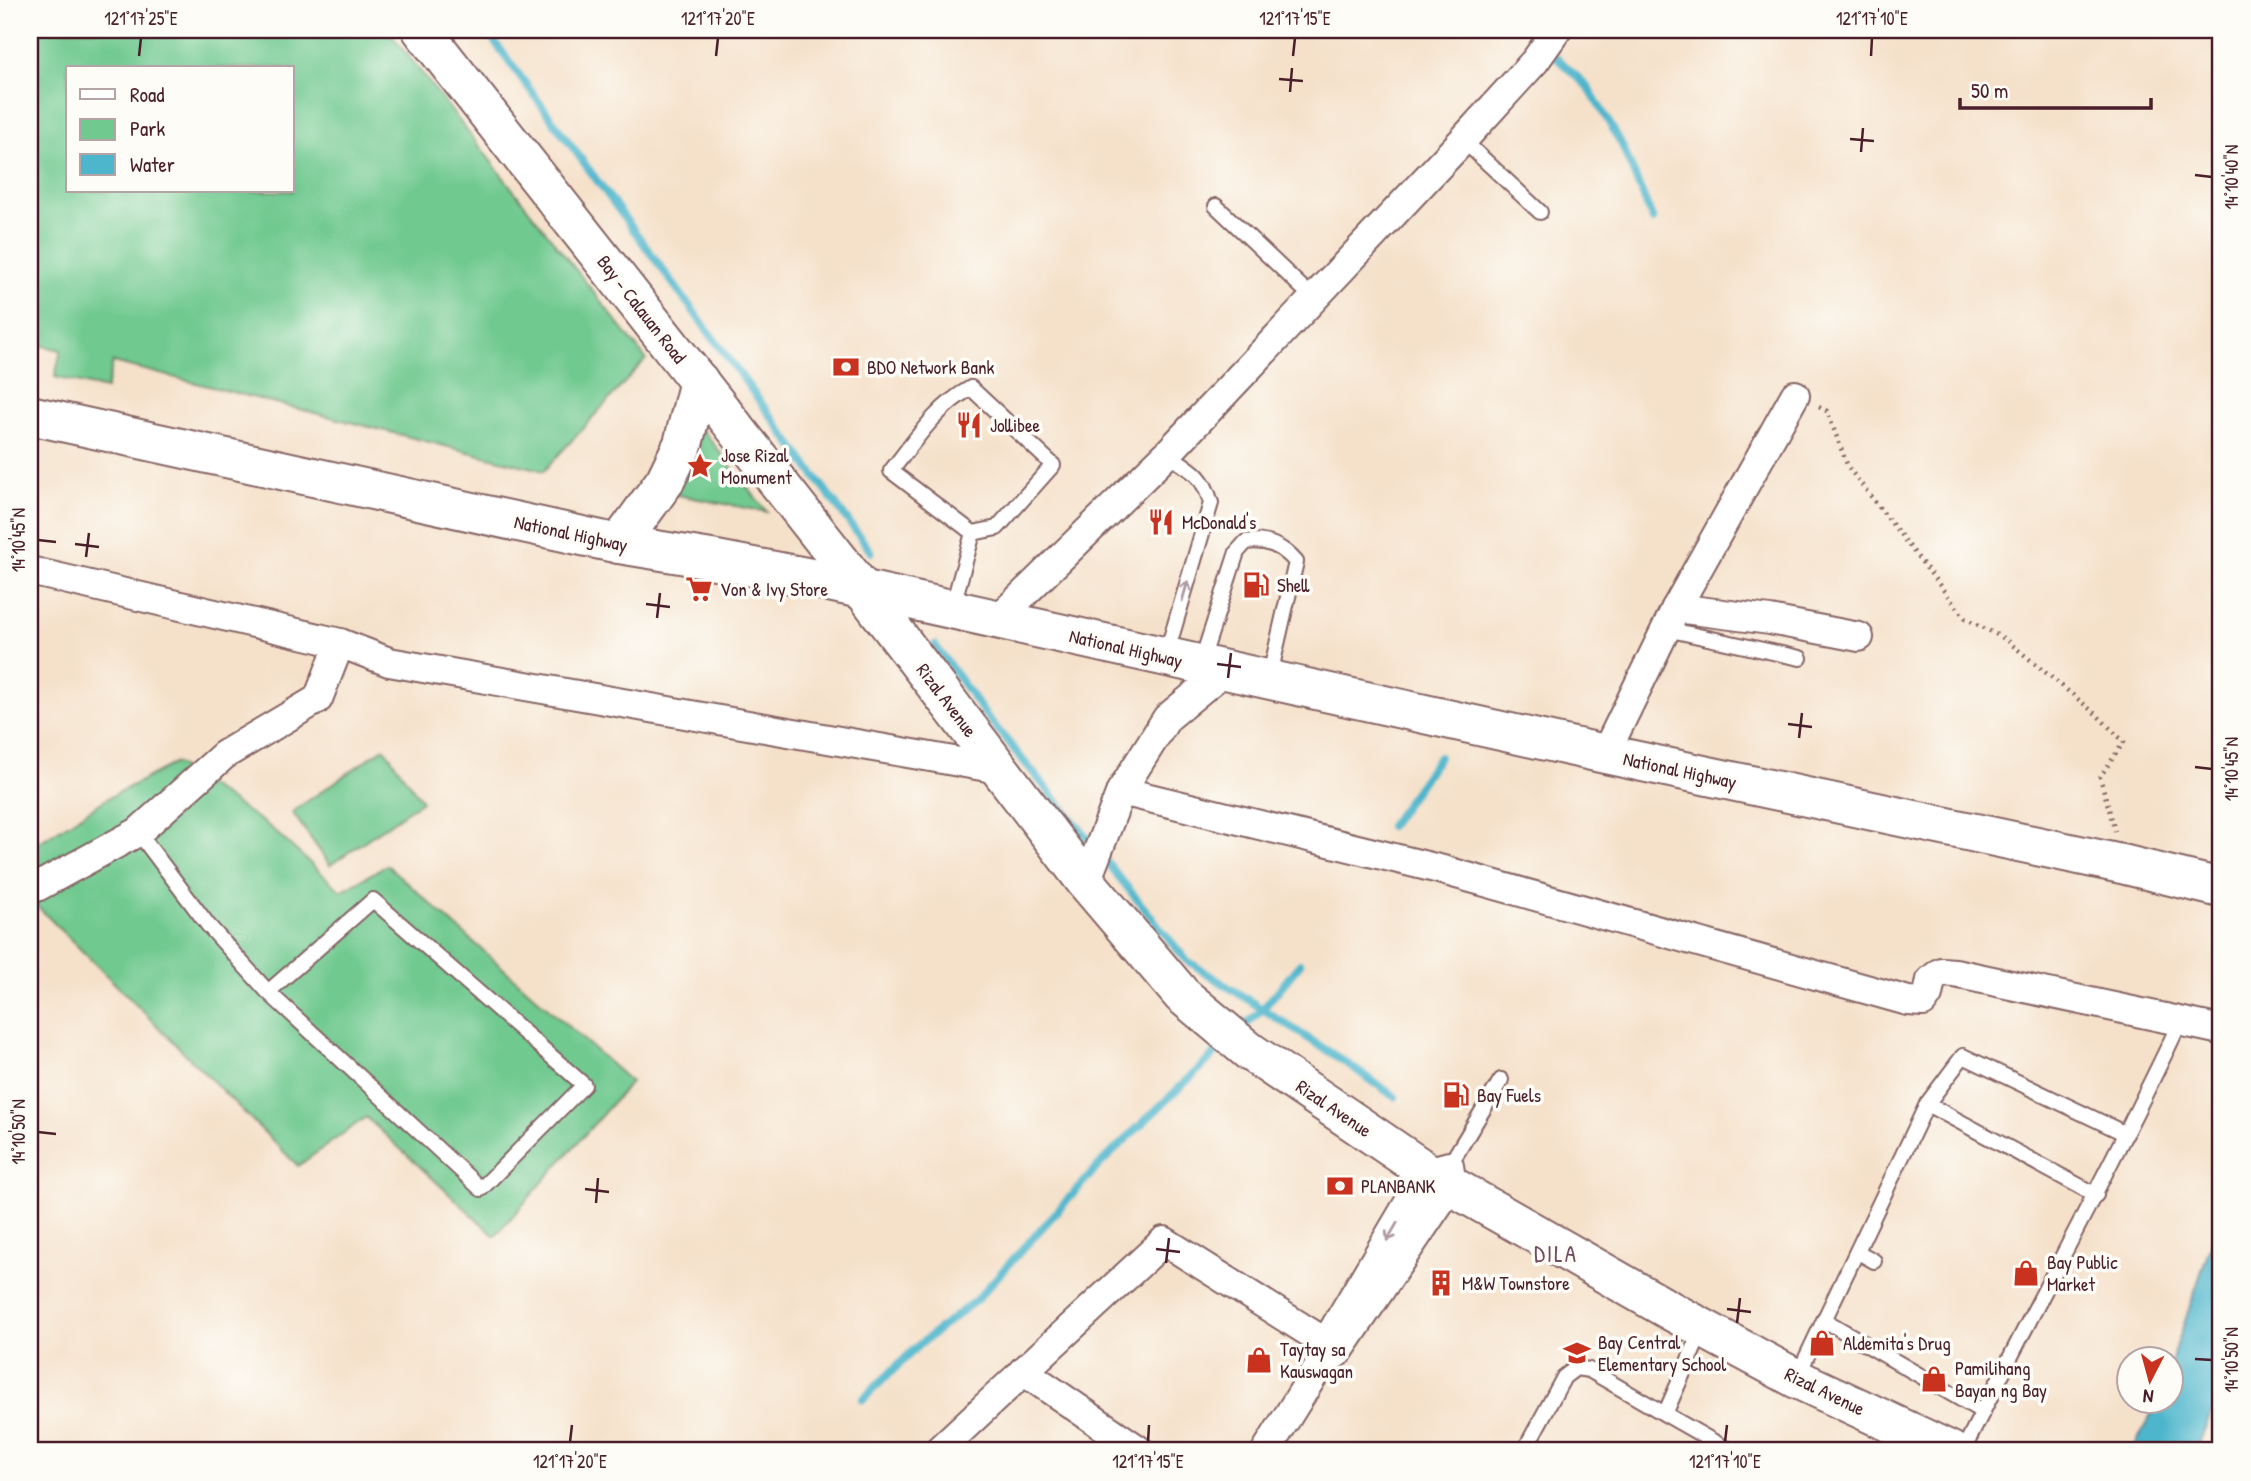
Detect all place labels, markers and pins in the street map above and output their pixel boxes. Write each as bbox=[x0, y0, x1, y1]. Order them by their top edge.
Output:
bank icon: BDO Network Bank bbox=[831, 352, 861, 382]
place label: BDO Network Bank bbox=[867, 354, 994, 380]
restaurant icon: Jollibee bbox=[954, 410, 984, 440]
place label: Jollibee bbox=[990, 412, 1041, 438]
place label: Jose Rizal Monument bbox=[721, 442, 792, 490]
place icon: Jose Rizal Monument bbox=[685, 451, 715, 481]
restaurant icon: McDonald's bbox=[1146, 507, 1176, 537]
place label: McDonald's bbox=[1182, 509, 1256, 535]
fuel station icon: Shell bbox=[1241, 570, 1271, 600]
place label: Shell bbox=[1277, 572, 1310, 598]
supermarket icon: Von & Ivy Store bbox=[684, 574, 714, 604]
place label: Von & Ivy Store bbox=[720, 576, 828, 602]
fuel station icon: Bay Fuels bbox=[1441, 1080, 1471, 1110]
place label: Bay Fuels bbox=[1477, 1082, 1541, 1108]
bank icon: PLANBANK bbox=[1325, 1171, 1355, 1201]
place label: PLANBANK bbox=[1361, 1173, 1436, 1199]
place label: Bay Public Market bbox=[2047, 1249, 2118, 1297]
shop icon: Bay Public Market bbox=[2011, 1258, 2041, 1288]
building icon: M&W Townstore bbox=[1426, 1268, 1456, 1298]
place label: M&W Townstore bbox=[1462, 1270, 1570, 1296]
shop icon: Aldemita's Drug bbox=[1807, 1328, 1837, 1358]
place label: Bay Central Elementary School bbox=[1598, 1329, 1727, 1377]
place label: Aldemita's Drug bbox=[1843, 1330, 1951, 1356]
place label: Taytay sa Kauswagan bbox=[1280, 1336, 1353, 1384]
school or university icon: Bay Central Elementary School bbox=[1562, 1338, 1592, 1368]
shop icon: Taytay sa Kauswagan bbox=[1244, 1345, 1274, 1375]
place label: Pamilihang Bayan ng Bay bbox=[1955, 1355, 2047, 1403]
shop icon: Pamilihang Bayan ng Bay bbox=[1919, 1364, 1949, 1394]

